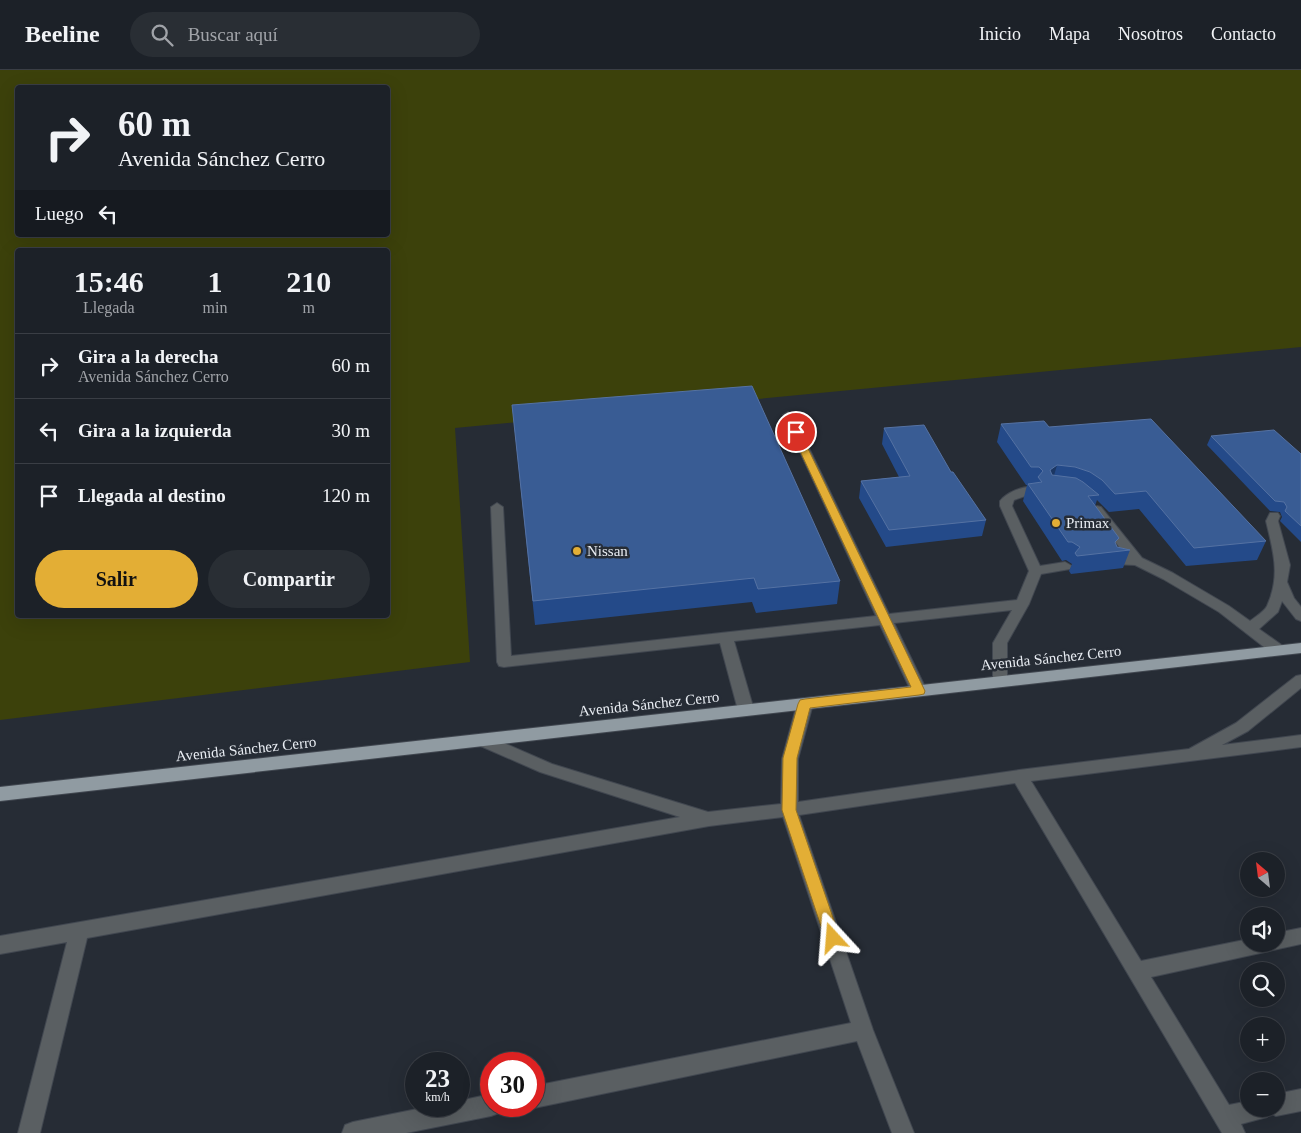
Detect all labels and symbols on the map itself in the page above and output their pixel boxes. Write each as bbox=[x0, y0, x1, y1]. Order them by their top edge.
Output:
pin bbox=[775, 411, 817, 453]
place label: Primax bbox=[1066, 515, 1110, 531]
marker: Primax bbox=[1050, 517, 1062, 529]
place label: Nissan bbox=[587, 543, 628, 559]
marker: Nissan bbox=[571, 545, 583, 557]
street label: Avenida Sánchez Cerro bbox=[980, 643, 1122, 673]
street label: Avenida Sánchez Cerro bbox=[578, 689, 720, 719]
street label: Avenida Sánchez Cerro bbox=[175, 734, 317, 764]
north arrow bbox=[1240, 852, 1285, 898]
position arrow bbox=[806, 911, 858, 963]
speed limit sign: 30 bbox=[480, 1052, 545, 1117]

